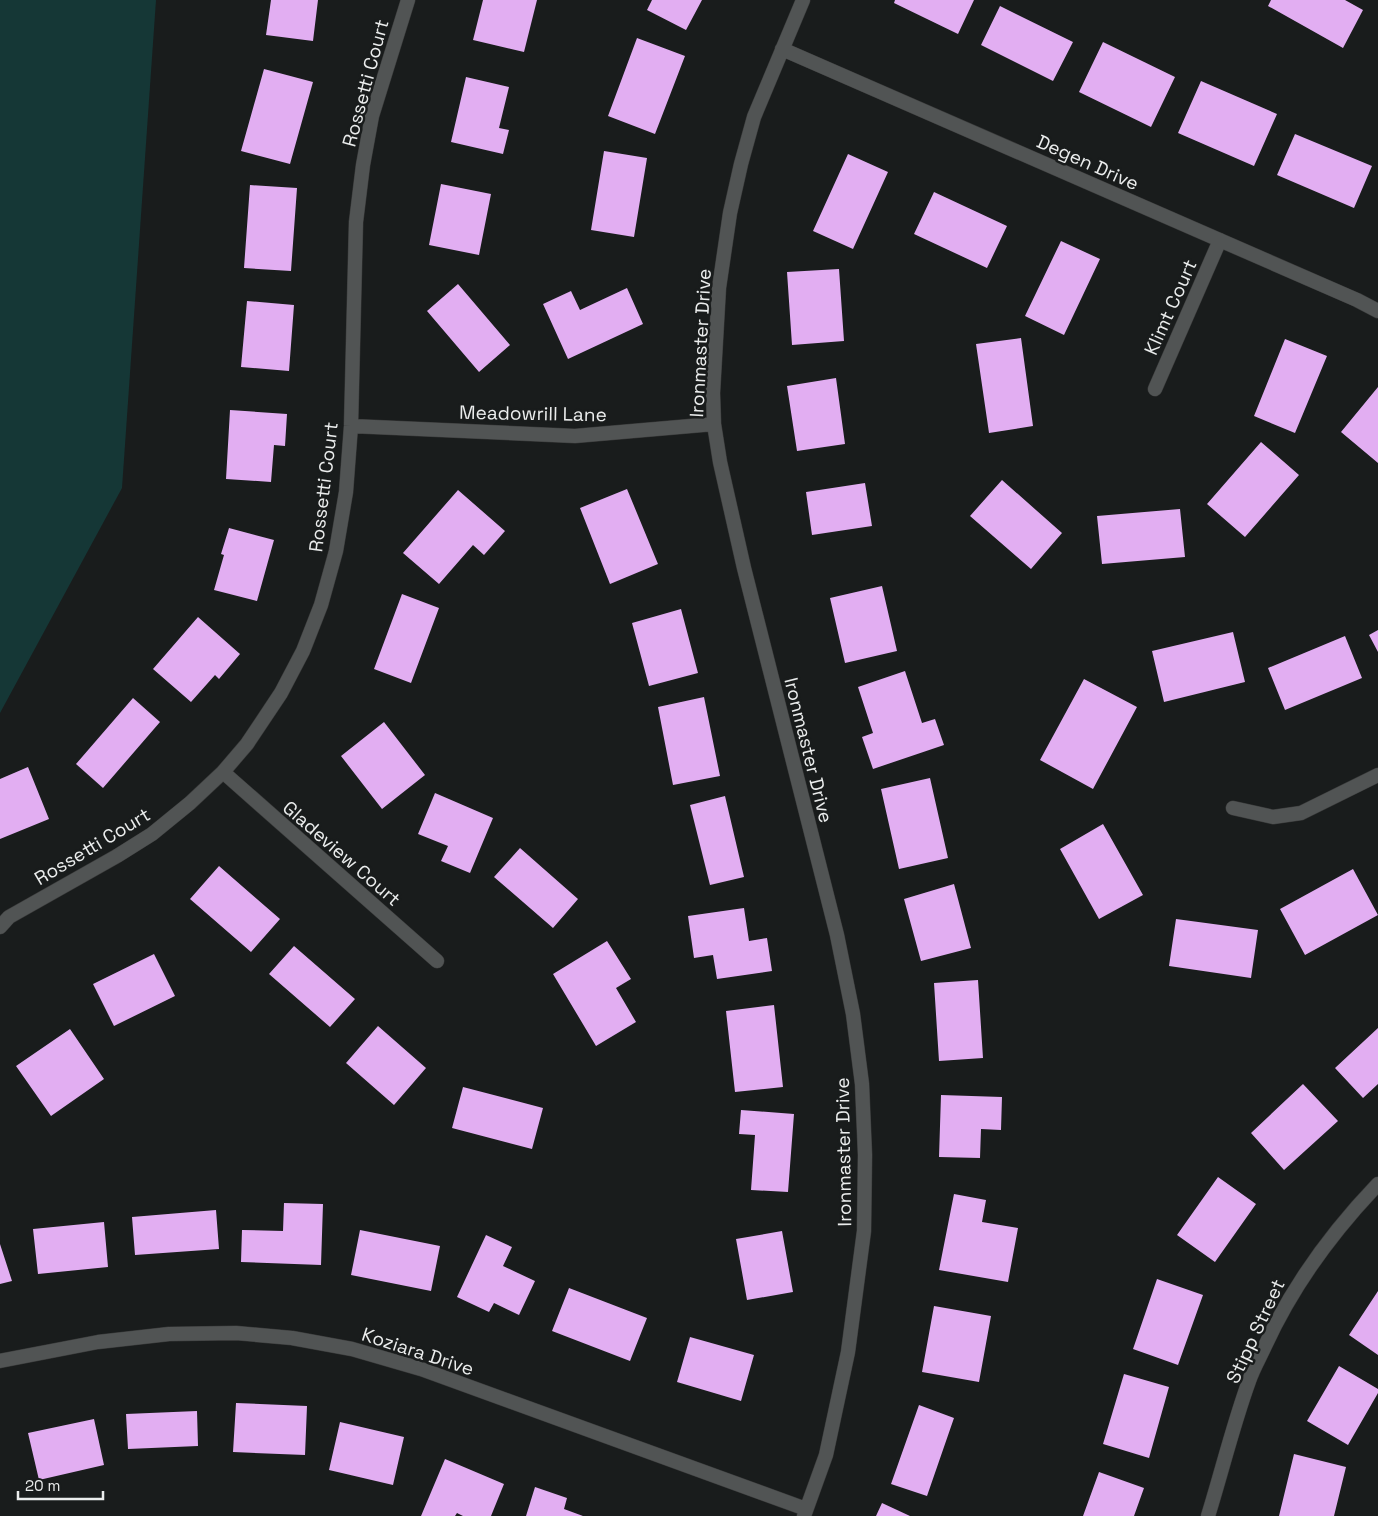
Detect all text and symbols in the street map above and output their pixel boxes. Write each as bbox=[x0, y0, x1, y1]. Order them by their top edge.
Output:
street label: Rossetti Court bbox=[336, 17, 394, 150]
street label: Degen Drive bbox=[1033, 129, 1143, 196]
street label: Klimt Court bbox=[1138, 255, 1203, 359]
street label: Ironmaster Drive bbox=[684, 268, 717, 418]
street label: Meadowrill Lane bbox=[459, 400, 607, 427]
street label: Rossetti Court bbox=[303, 421, 344, 554]
street label: Ironmaster Drive bbox=[778, 675, 839, 825]
street label: Gladeview Court bbox=[277, 795, 406, 912]
street label: Rossetti Court bbox=[30, 802, 155, 891]
street label: Ironmaster Drive bbox=[830, 1077, 857, 1227]
street label: Stipp Street bbox=[1220, 1275, 1291, 1387]
street label: Koziara Drive bbox=[359, 1322, 477, 1381]
scale bar bbox=[18, 1468, 102, 1500]
text: 20 m bbox=[25, 1476, 60, 1495]

